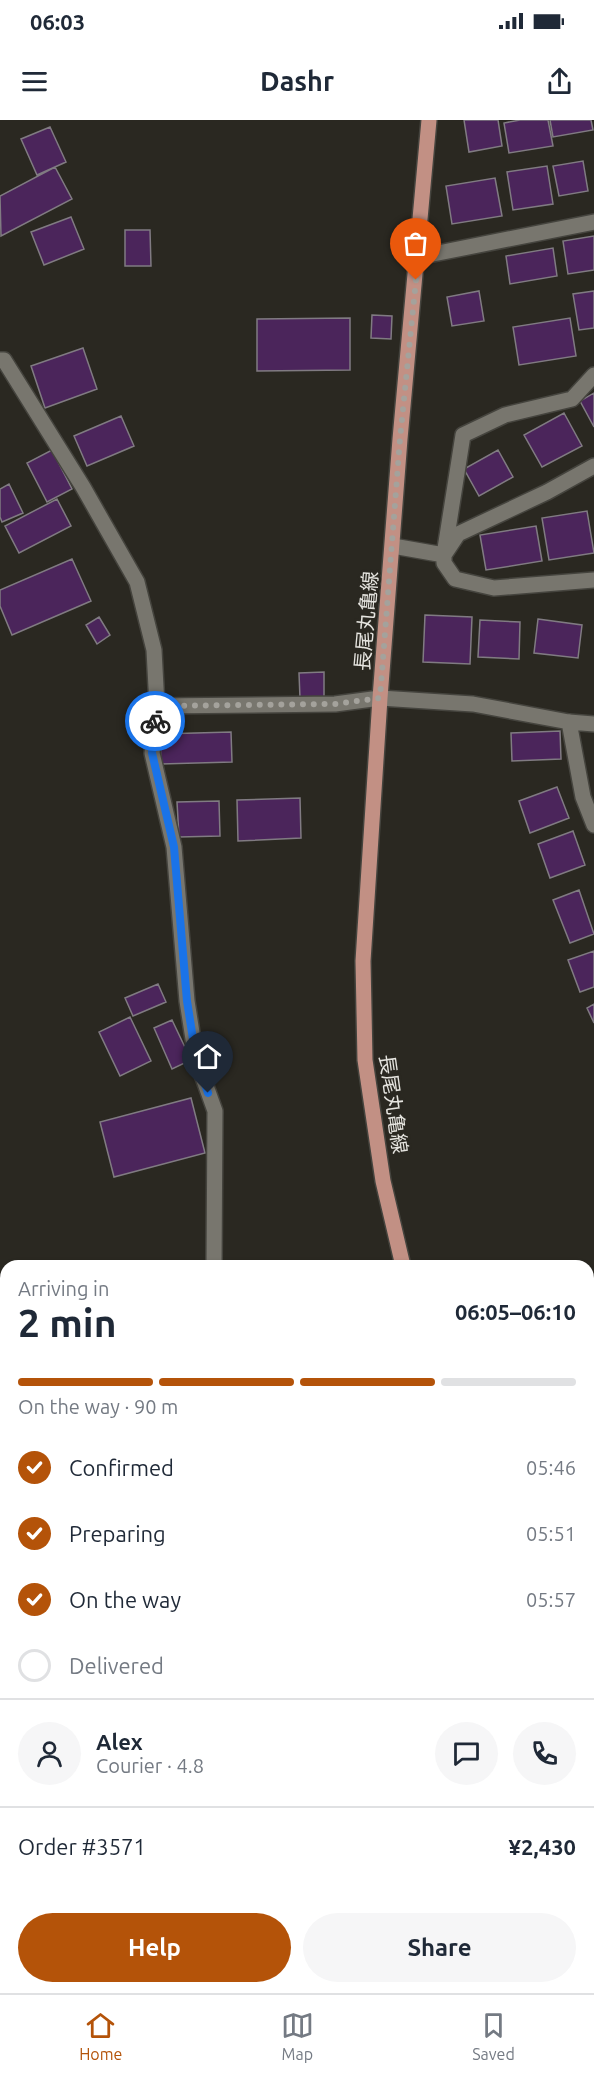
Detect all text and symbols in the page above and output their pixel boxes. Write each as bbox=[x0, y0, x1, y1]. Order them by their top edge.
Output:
text: 06:03 bbox=[30, 9, 85, 34]
icon: menu bbox=[18, 65, 51, 98]
icon: share bbox=[543, 65, 576, 98]
text: Dashr bbox=[260, 66, 334, 96]
pin bbox=[390, 218, 441, 280]
icon: bag bbox=[399, 227, 432, 260]
street label: 長尾丸亀線 bbox=[350, 570, 382, 672]
courier bbox=[125, 691, 185, 751]
icon: bike bbox=[139, 705, 172, 738]
pin bbox=[182, 1031, 233, 1093]
icon: home bbox=[191, 1040, 224, 1073]
street label: 長尾丸亀線 bbox=[376, 1053, 412, 1155]
text: Arriving in bbox=[18, 1277, 109, 1300]
text: 06:05–06:10 bbox=[455, 1299, 576, 1324]
text: 2 min bbox=[18, 1301, 117, 1344]
text: On the way · 90 m bbox=[18, 1395, 178, 1418]
icon: check bbox=[18, 1451, 51, 1484]
text: Confirmed bbox=[69, 1455, 174, 1480]
text: 05:46 bbox=[526, 1456, 576, 1479]
icon: check bbox=[18, 1517, 51, 1550]
text: Preparing bbox=[69, 1521, 166, 1546]
text: 05:51 bbox=[526, 1522, 576, 1545]
icon: check bbox=[18, 1583, 51, 1616]
text: On the way bbox=[69, 1587, 181, 1612]
text: 05:57 bbox=[526, 1588, 576, 1611]
text: Delivered bbox=[69, 1653, 164, 1678]
button: person bbox=[18, 1722, 81, 1785]
button: chat bbox=[435, 1722, 498, 1785]
button: phone bbox=[513, 1722, 576, 1785]
text: Alex bbox=[96, 1729, 143, 1754]
text: Courier · 4.8 bbox=[96, 1754, 204, 1777]
text: Order #3571 bbox=[18, 1834, 146, 1859]
text: ¥2,430 bbox=[509, 1834, 576, 1859]
button: Help bbox=[18, 1913, 291, 1982]
button: Share bbox=[303, 1913, 576, 1982]
tab: Home bbox=[79, 2009, 122, 2063]
tab: Map bbox=[281, 2009, 314, 2063]
tab: Saved bbox=[472, 2009, 515, 2063]

